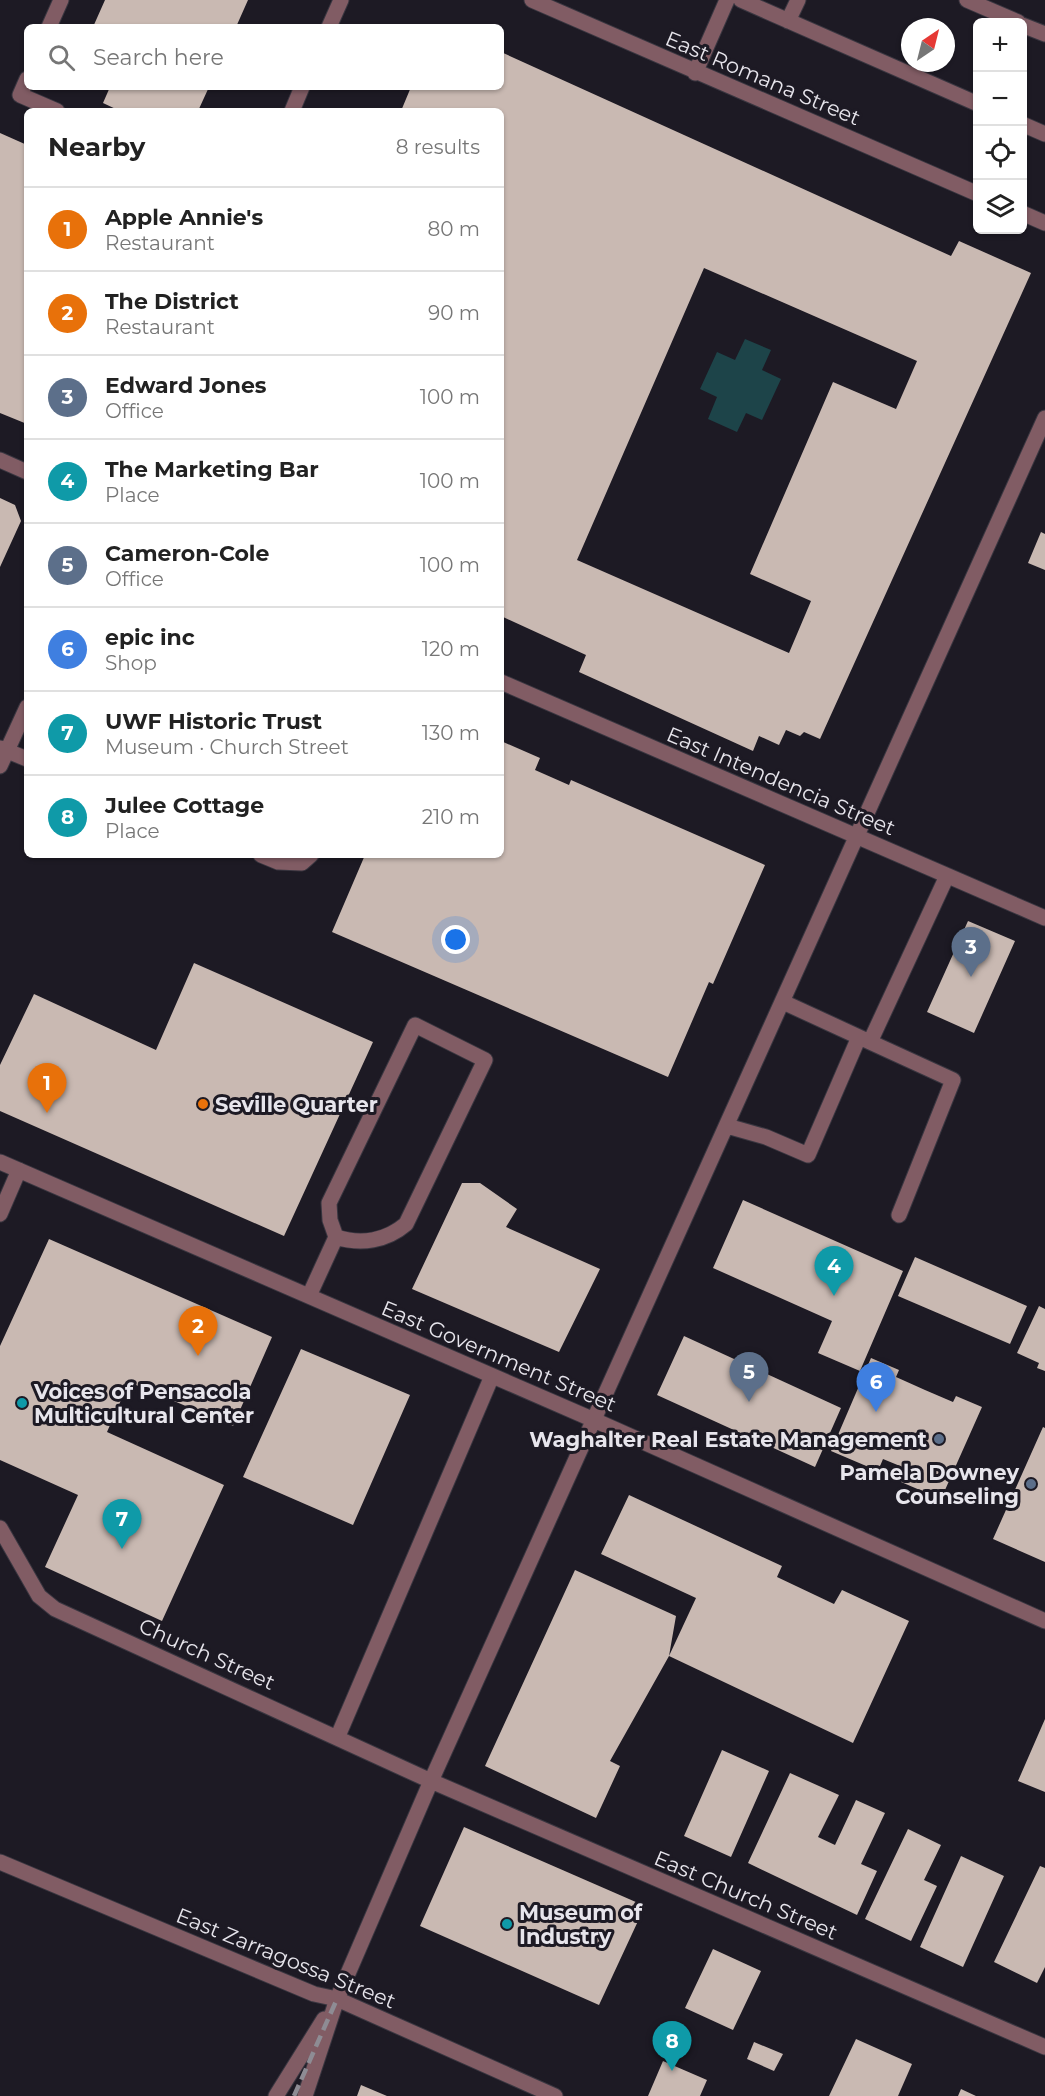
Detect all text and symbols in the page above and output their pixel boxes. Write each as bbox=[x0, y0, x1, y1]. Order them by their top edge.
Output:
north arrow bbox=[901, 18, 955, 72]
map controls bbox=[973, 18, 1027, 234]
button: + bbox=[973, 18, 1027, 72]
search box bbox=[24, 24, 504, 90]
street label: East Romana Street bbox=[662, 26, 864, 130]
icon: search bbox=[45, 41, 78, 74]
text: Search here bbox=[93, 44, 224, 71]
button: − bbox=[973, 72, 1027, 126]
button: locate bbox=[973, 126, 1027, 180]
text: Nearby bbox=[48, 131, 145, 163]
text: 8 results bbox=[396, 135, 480, 159]
button: layers bbox=[973, 180, 1027, 234]
text: Apple Annie's bbox=[105, 204, 263, 231]
text: 1 bbox=[64, 217, 71, 241]
text: 80 m bbox=[428, 217, 480, 241]
text: Restaurant bbox=[105, 231, 215, 255]
text: The District bbox=[105, 288, 239, 315]
text: 2 bbox=[62, 301, 73, 325]
text: 90 m bbox=[428, 301, 480, 325]
text: Restaurant bbox=[105, 315, 215, 339]
text: Edward Jones bbox=[105, 372, 267, 399]
text: 3 bbox=[62, 385, 73, 409]
text: 100 m bbox=[420, 385, 480, 409]
text: Office bbox=[105, 399, 164, 423]
text: The Marketing Bar bbox=[105, 456, 319, 483]
text: 4 bbox=[61, 469, 74, 493]
text: 100 m bbox=[420, 469, 480, 493]
text: Place bbox=[105, 483, 160, 507]
text: Cameron-Cole bbox=[105, 540, 269, 567]
text: 5 bbox=[62, 553, 73, 577]
text: 100 m bbox=[420, 553, 480, 577]
text: Office bbox=[105, 567, 164, 591]
text: epic inc bbox=[105, 624, 195, 651]
text: 6 bbox=[61, 637, 74, 661]
text: 120 m bbox=[422, 637, 480, 661]
text: Shop bbox=[105, 651, 157, 675]
text: UWF Historic Trust bbox=[105, 708, 322, 735]
text: 7 bbox=[61, 721, 74, 745]
text: 130 m bbox=[422, 721, 480, 745]
street label: East Intendencia Street bbox=[663, 721, 899, 841]
text: Museum · Church Street bbox=[105, 735, 349, 759]
text: Julee Cottage bbox=[105, 792, 264, 819]
text: 8 bbox=[61, 805, 74, 829]
text: 210 m bbox=[422, 805, 480, 829]
text: Place bbox=[105, 819, 160, 843]
your location bbox=[441, 925, 470, 954]
pin: 3 bbox=[952, 928, 990, 977]
pin: 1 bbox=[28, 1064, 66, 1113]
place label: Seville Quarter bbox=[215, 1092, 378, 1117]
marker: Seville Quarter bbox=[196, 1097, 210, 1111]
pin: 4 bbox=[814, 1246, 854, 1296]
street label: East Government Street bbox=[378, 1295, 620, 1417]
pin: 2 bbox=[178, 1306, 218, 1356]
pin: 5 bbox=[730, 1352, 768, 1402]
pin: 6 bbox=[856, 1362, 896, 1412]
place label: Voices of Pensacola Multicultural Center bbox=[33, 1379, 254, 1428]
marker: Voices of Pensacola Multicultural Center bbox=[15, 1396, 29, 1410]
place label: Waghalter Real Estate Management bbox=[529, 1427, 927, 1452]
marker: Waghalter Real Estate Management bbox=[932, 1432, 946, 1446]
place label: Pamela Downey Counseling bbox=[840, 1460, 1019, 1509]
marker: Pamela Downey Counseling bbox=[1024, 1477, 1038, 1491]
pin: 7 bbox=[102, 1500, 142, 1549]
street label: Church Street bbox=[135, 1613, 279, 1695]
street label: East Church Street bbox=[651, 1845, 841, 1945]
place label: Museum of Industry bbox=[519, 1900, 643, 1949]
street label: East Zarragossa Street bbox=[173, 1903, 399, 2013]
marker: Museum of Industry bbox=[500, 1917, 514, 1931]
pin: 8 bbox=[652, 2022, 692, 2071]

